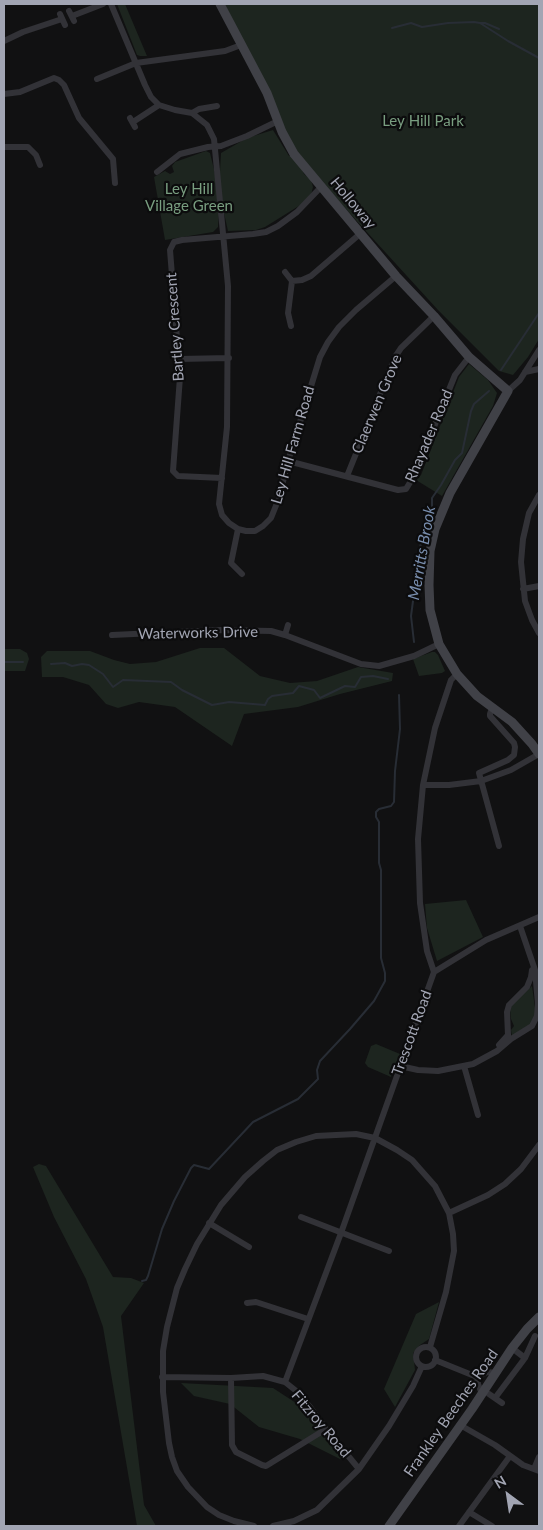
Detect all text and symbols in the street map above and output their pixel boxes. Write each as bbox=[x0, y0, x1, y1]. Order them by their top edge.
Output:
park label: Ley Hill Park bbox=[382, 112, 464, 130]
street label: Holloway bbox=[326, 174, 380, 232]
park label: Ley Hill Village Green bbox=[145, 180, 233, 215]
street label: Bartley Crescent bbox=[162, 272, 188, 382]
street label: Claerwen Grove bbox=[348, 352, 406, 456]
street label: Ley Hill Farm Road bbox=[268, 384, 318, 506]
street label: Rhayader Road bbox=[401, 387, 457, 485]
water label: Merritts Brook bbox=[404, 504, 440, 602]
street label: Waterworks Drive bbox=[138, 623, 258, 643]
street label: Trescott Road bbox=[388, 988, 436, 1078]
street label: Frankley Beeches Road bbox=[400, 1346, 502, 1480]
street label: Fitzroy Road bbox=[288, 1387, 354, 1461]
north arrow bbox=[483, 1470, 533, 1520]
text: N bbox=[491, 1472, 509, 1492]

